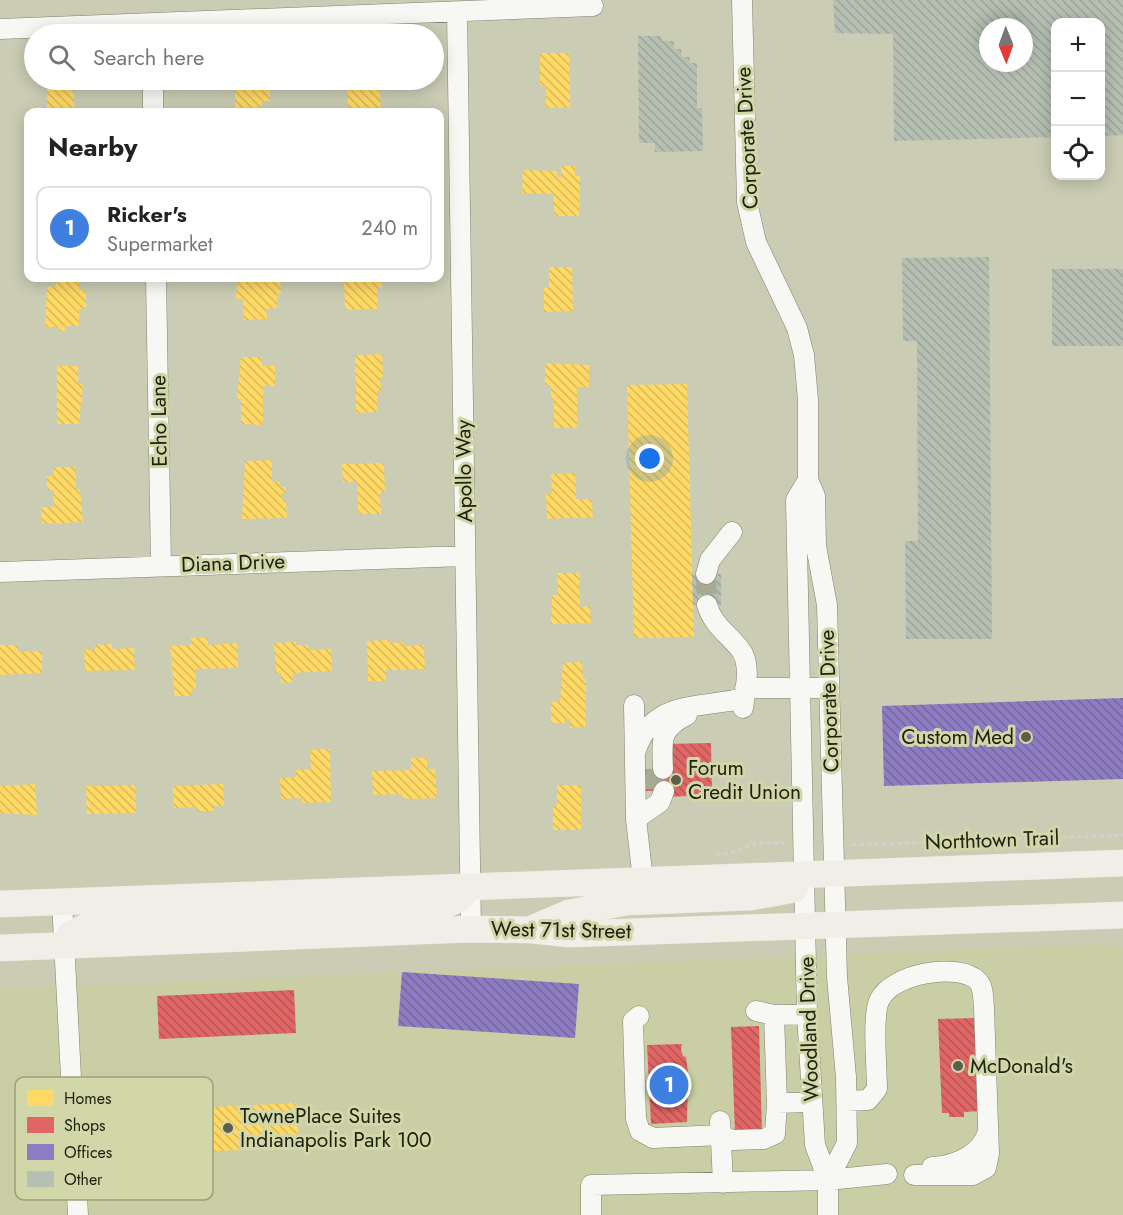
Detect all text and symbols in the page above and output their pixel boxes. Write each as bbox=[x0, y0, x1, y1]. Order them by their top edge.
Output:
north arrow bbox=[979, 18, 1033, 72]
map controls bbox=[1051, 18, 1105, 180]
button: + bbox=[1051, 18, 1105, 72]
search box bbox=[24, 24, 444, 90]
icon: search bbox=[45, 41, 78, 74]
text: Search here bbox=[93, 41, 204, 73]
street label: Corporate Drive bbox=[728, 66, 766, 210]
button: − bbox=[1051, 72, 1105, 126]
button: locate bbox=[1051, 126, 1105, 180]
text: Nearby bbox=[48, 128, 137, 166]
text: Ricker's bbox=[107, 198, 187, 230]
text: 1 bbox=[64, 214, 75, 243]
text: 240 m bbox=[361, 214, 418, 243]
text: Supermarket bbox=[107, 230, 213, 259]
street label: Echo Lane bbox=[143, 375, 175, 467]
street label: Apollo Way bbox=[448, 419, 480, 523]
your location bbox=[635, 444, 664, 473]
street label: Diana Drive bbox=[181, 546, 286, 580]
street label: Corporate Drive bbox=[812, 629, 846, 773]
place label: Custom Med bbox=[901, 722, 1014, 752]
marker: Custom Med bbox=[1019, 730, 1033, 744]
place label: Forum Credit Union bbox=[688, 753, 801, 807]
marker: Forum Credit Union bbox=[669, 773, 683, 787]
street label: Northtown Trail bbox=[924, 823, 1060, 857]
street label: West 71st Street bbox=[491, 914, 631, 946]
street label: Woodland Drive bbox=[791, 956, 827, 1102]
place label: McDonald's bbox=[970, 1051, 1073, 1081]
marker: McDonald's bbox=[951, 1059, 965, 1073]
pin: 1 bbox=[650, 1062, 688, 1108]
legend bbox=[15, 1077, 213, 1200]
text: Homes bbox=[64, 1087, 111, 1110]
place label: TownePlace Suites Indianapolis Park 100 bbox=[240, 1101, 432, 1155]
text: Shops bbox=[64, 1114, 105, 1137]
marker: TownePlace Suites Indianapolis Park 100 bbox=[221, 1121, 235, 1135]
text: Offices bbox=[64, 1141, 112, 1164]
text: Other bbox=[64, 1168, 103, 1191]

